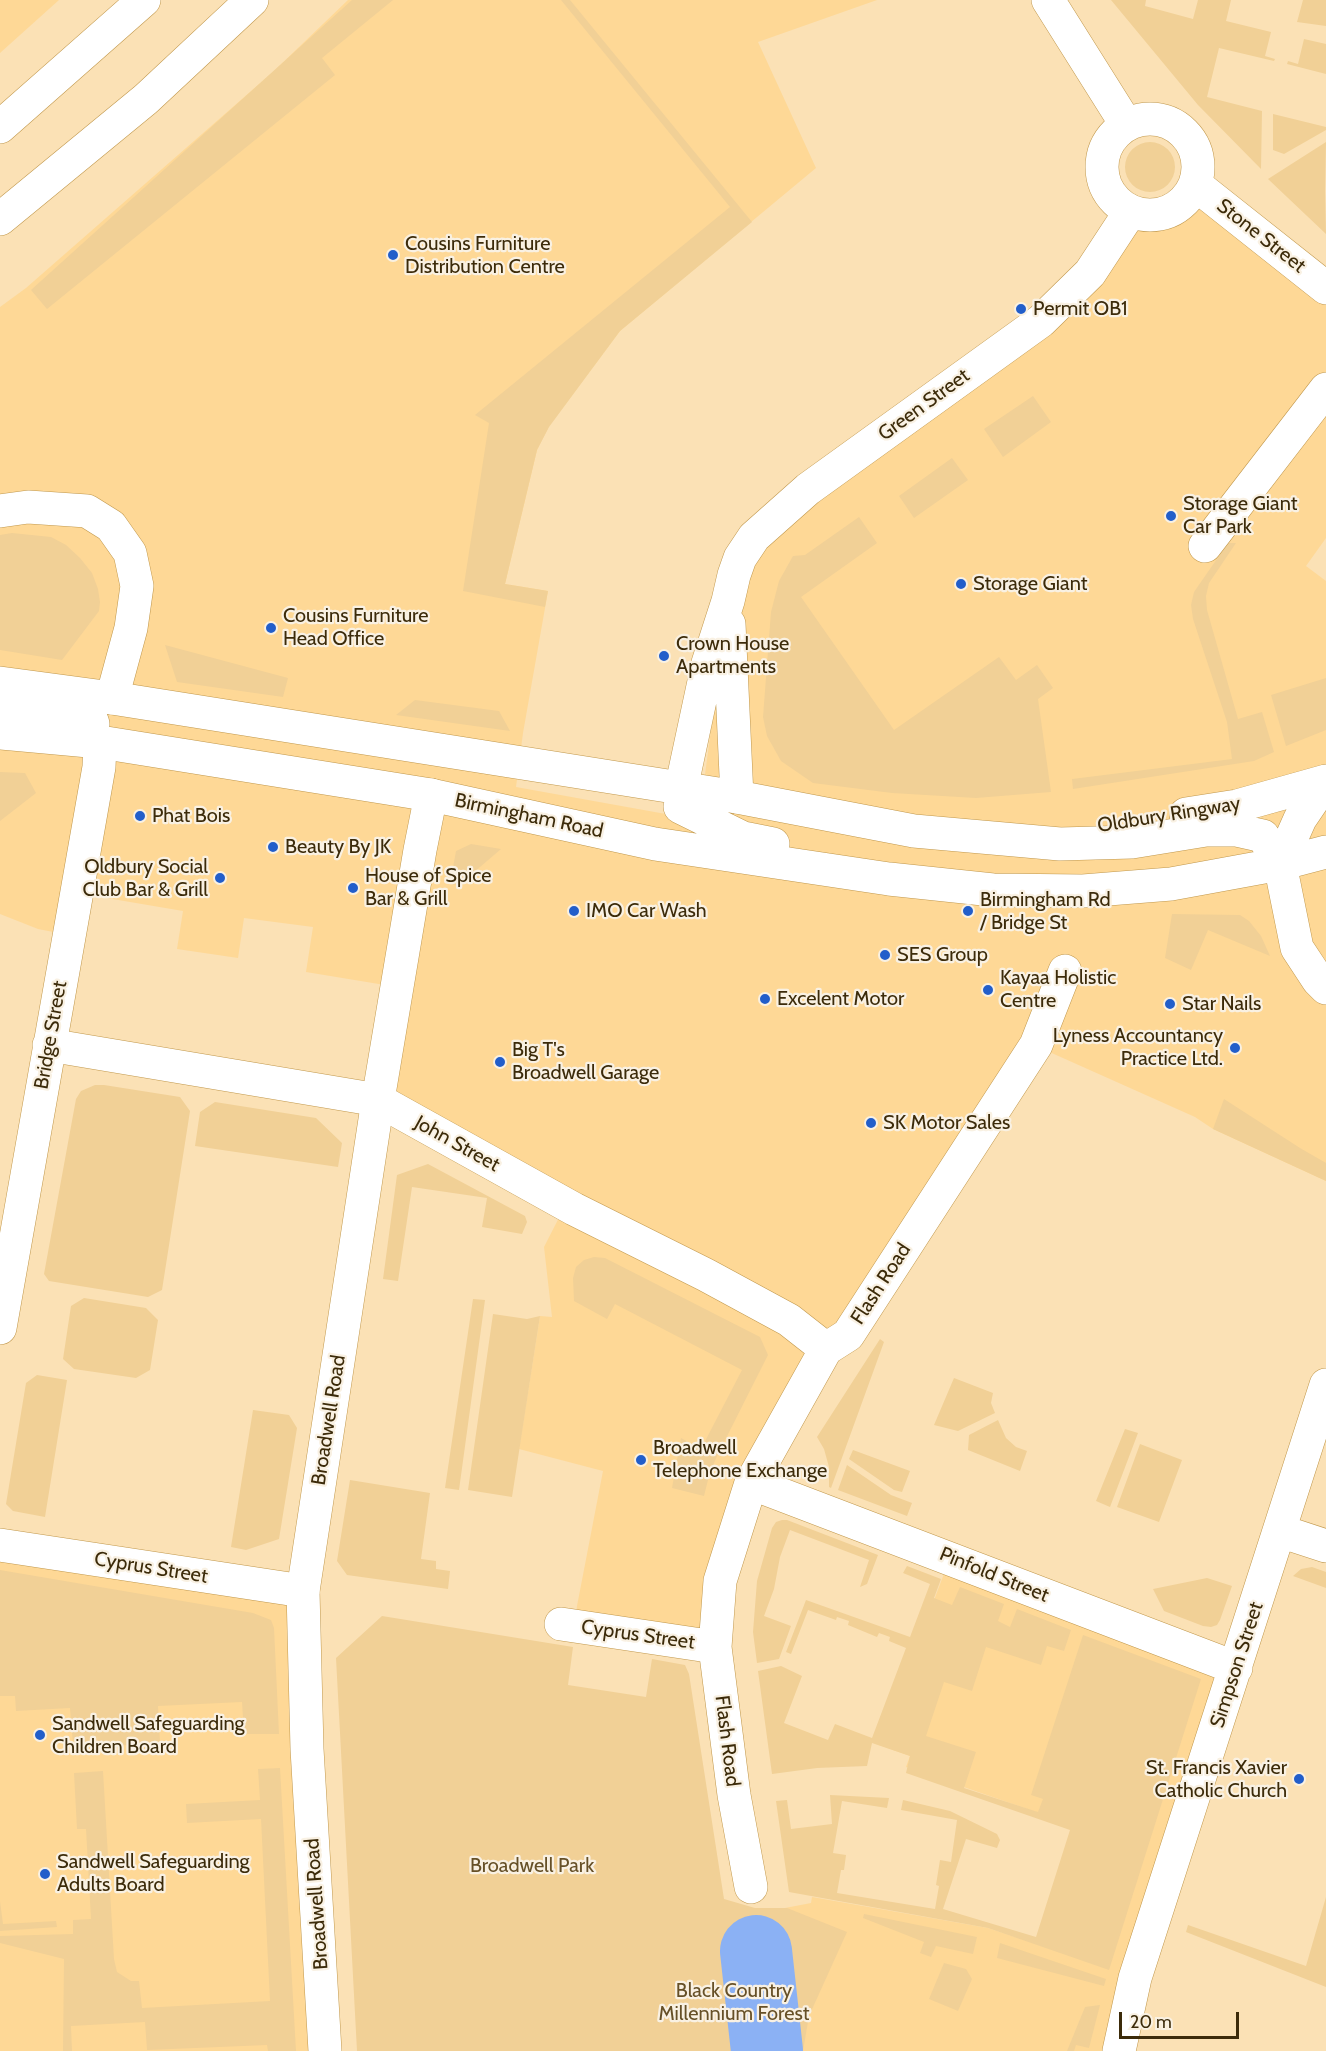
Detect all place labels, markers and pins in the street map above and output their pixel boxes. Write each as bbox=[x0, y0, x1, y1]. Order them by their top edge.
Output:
place label: Cousins Furniture Distribution Centre bbox=[405, 232, 565, 279]
marker: Cousins Furniture Distribution Centre bbox=[386, 248, 400, 262]
place label: Permit OB1 bbox=[1033, 297, 1128, 321]
marker: Permit OB1 bbox=[1014, 302, 1028, 316]
place label: Storage Giant Car Park bbox=[1183, 492, 1297, 539]
marker: Storage Giant Car Park bbox=[1164, 509, 1178, 523]
place label: Storage Giant bbox=[973, 572, 1087, 596]
marker: Storage Giant bbox=[954, 577, 968, 591]
place label: Cousins Furniture Head Office bbox=[283, 604, 428, 651]
marker: Cousins Furniture Head Office bbox=[264, 621, 278, 635]
place label: Crown House Apartments bbox=[676, 632, 789, 679]
marker: Crown House Apartments bbox=[657, 649, 671, 663]
place label: Phat Bois bbox=[152, 804, 230, 828]
marker: Phat Bois bbox=[133, 809, 147, 823]
place label: Beauty By JK bbox=[285, 835, 391, 859]
marker: Beauty By JK bbox=[266, 840, 280, 854]
place label: Oldbury Social Club Bar & Grill bbox=[82, 855, 208, 902]
place label: House of Spice Bar & Grill bbox=[365, 864, 491, 911]
marker: Oldbury Social Club Bar & Grill bbox=[213, 871, 227, 885]
marker: House of Spice Bar & Grill bbox=[346, 881, 360, 895]
place label: Birmingham Rd / Bridge St bbox=[980, 888, 1111, 935]
place label: IMO Car Wash bbox=[586, 899, 707, 923]
marker: IMO Car Wash bbox=[567, 904, 581, 918]
marker: Birmingham Rd / Bridge St bbox=[961, 904, 975, 918]
place label: SES Group bbox=[897, 943, 988, 967]
marker: SES Group bbox=[878, 948, 892, 962]
place label: Kayaa Holistic Centre bbox=[1000, 966, 1116, 1013]
marker: Kayaa Holistic Centre bbox=[981, 983, 995, 997]
place label: Excelent Motor bbox=[777, 987, 904, 1011]
marker: Excelent Motor bbox=[758, 992, 772, 1006]
place label: Star Nails bbox=[1182, 992, 1261, 1016]
marker: Star Nails bbox=[1163, 997, 1177, 1011]
place label: Lyness Accountancy Practice Ltd. bbox=[1053, 1024, 1223, 1071]
place label: Big T's Broadwell Garage bbox=[512, 1038, 659, 1085]
marker: Lyness Accountancy Practice Ltd. bbox=[1228, 1041, 1242, 1055]
marker: Big T's Broadwell Garage bbox=[493, 1055, 507, 1069]
place label: SK Motor Sales bbox=[883, 1111, 1010, 1135]
marker: SK Motor Sales bbox=[864, 1116, 878, 1130]
place label: Broadwell Telephone Exchange bbox=[653, 1436, 827, 1483]
marker: Broadwell Telephone Exchange bbox=[634, 1453, 648, 1467]
place label: Sandwell Safeguarding Children Board bbox=[52, 1712, 245, 1759]
marker: Sandwell Safeguarding Children Board bbox=[33, 1728, 47, 1742]
place label: St. Francis Xavier Catholic Church bbox=[1146, 1756, 1287, 1803]
marker: St. Francis Xavier Catholic Church bbox=[1292, 1772, 1306, 1786]
place label: Sandwell Safeguarding Adults Board bbox=[57, 1850, 250, 1897]
marker: Sandwell Safeguarding Adults Board bbox=[38, 1867, 52, 1881]

